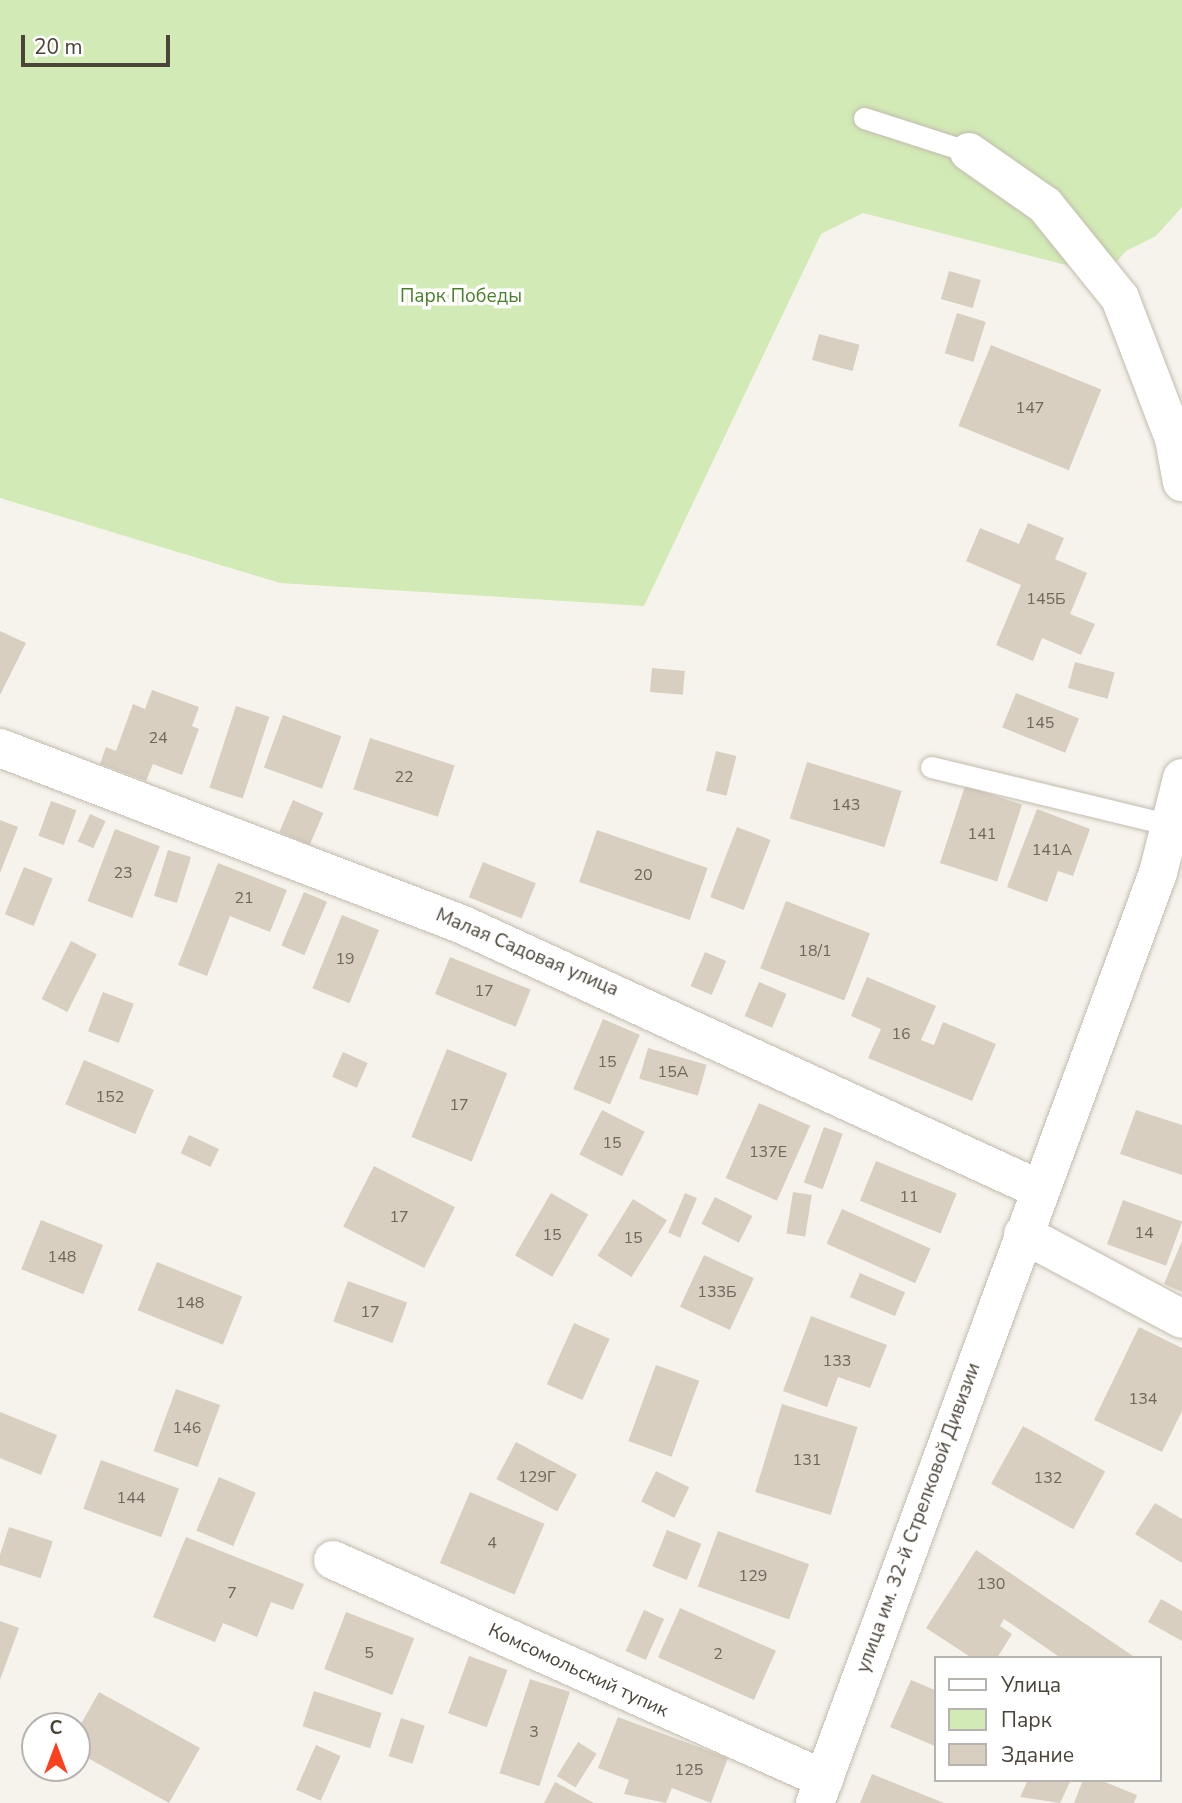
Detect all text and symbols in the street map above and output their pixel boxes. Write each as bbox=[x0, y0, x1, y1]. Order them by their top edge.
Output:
scale bar bbox=[24, 21, 173, 65]
text: 20 m bbox=[34, 33, 83, 61]
park label: Парк Победы bbox=[400, 286, 522, 308]
house number: 147 bbox=[1016, 398, 1044, 418]
house number: 145Б bbox=[1026, 589, 1066, 609]
house number: 145 bbox=[1026, 713, 1054, 733]
house number: 24 bbox=[148, 728, 168, 748]
house number: 22 bbox=[394, 767, 414, 787]
house number: 143 bbox=[832, 795, 860, 815]
house number: 141 bbox=[968, 824, 996, 844]
house number: 141А bbox=[1032, 840, 1072, 860]
house number: 23 bbox=[113, 863, 133, 883]
house number: 20 bbox=[633, 865, 653, 885]
house number: 21 bbox=[234, 888, 254, 908]
street label: Малая Садовая улица bbox=[432, 904, 622, 1002]
house number: 18/1 bbox=[798, 941, 832, 961]
house number: 19 bbox=[335, 949, 355, 969]
house number: 17 bbox=[474, 981, 494, 1001]
house number: 16 bbox=[891, 1024, 911, 1044]
house number: 15 bbox=[597, 1052, 617, 1072]
house number: 15А bbox=[658, 1062, 688, 1082]
house number: 152 bbox=[96, 1087, 124, 1107]
house number: 17 bbox=[449, 1095, 469, 1115]
house number: 15 bbox=[602, 1133, 622, 1153]
house number: 137Е bbox=[749, 1142, 787, 1162]
house number: 11 bbox=[899, 1187, 919, 1207]
house number: 17 bbox=[389, 1207, 409, 1227]
house number: 14 bbox=[1134, 1223, 1154, 1243]
house number: 15 bbox=[542, 1225, 562, 1245]
house number: 15 bbox=[623, 1228, 643, 1248]
house number: 148 bbox=[48, 1247, 76, 1267]
house number: 133Б bbox=[697, 1282, 737, 1302]
house number: 148 bbox=[176, 1293, 204, 1313]
house number: 17 bbox=[360, 1302, 380, 1322]
house number: 133 bbox=[823, 1351, 851, 1371]
street label: улица им. 32-й Стрелковой Дивизии bbox=[852, 1360, 986, 1676]
house number: 134 bbox=[1129, 1389, 1157, 1409]
house number: 146 bbox=[173, 1418, 201, 1438]
house number: 131 bbox=[793, 1450, 821, 1470]
house number: 129Г bbox=[518, 1467, 556, 1487]
house number: 132 bbox=[1034, 1468, 1062, 1488]
house number: 144 bbox=[117, 1488, 145, 1508]
house number: 4 bbox=[487, 1533, 497, 1553]
house number: 129 bbox=[739, 1566, 767, 1586]
house number: 130 bbox=[977, 1574, 1005, 1594]
house number: 7 bbox=[227, 1583, 237, 1603]
street label: Комсомольский тупик bbox=[484, 1619, 672, 1723]
house number: 5 bbox=[364, 1643, 374, 1663]
house number: 2 bbox=[713, 1644, 723, 1664]
legend bbox=[934, 1656, 1161, 1782]
text: Улица bbox=[1001, 1671, 1061, 1699]
text: Парк bbox=[1001, 1706, 1052, 1734]
north arrow bbox=[21, 1712, 91, 1782]
text: С bbox=[50, 1715, 62, 1741]
house number: 3 bbox=[529, 1722, 539, 1742]
text: Здание bbox=[1001, 1741, 1074, 1769]
house number: 125 bbox=[675, 1760, 703, 1780]

